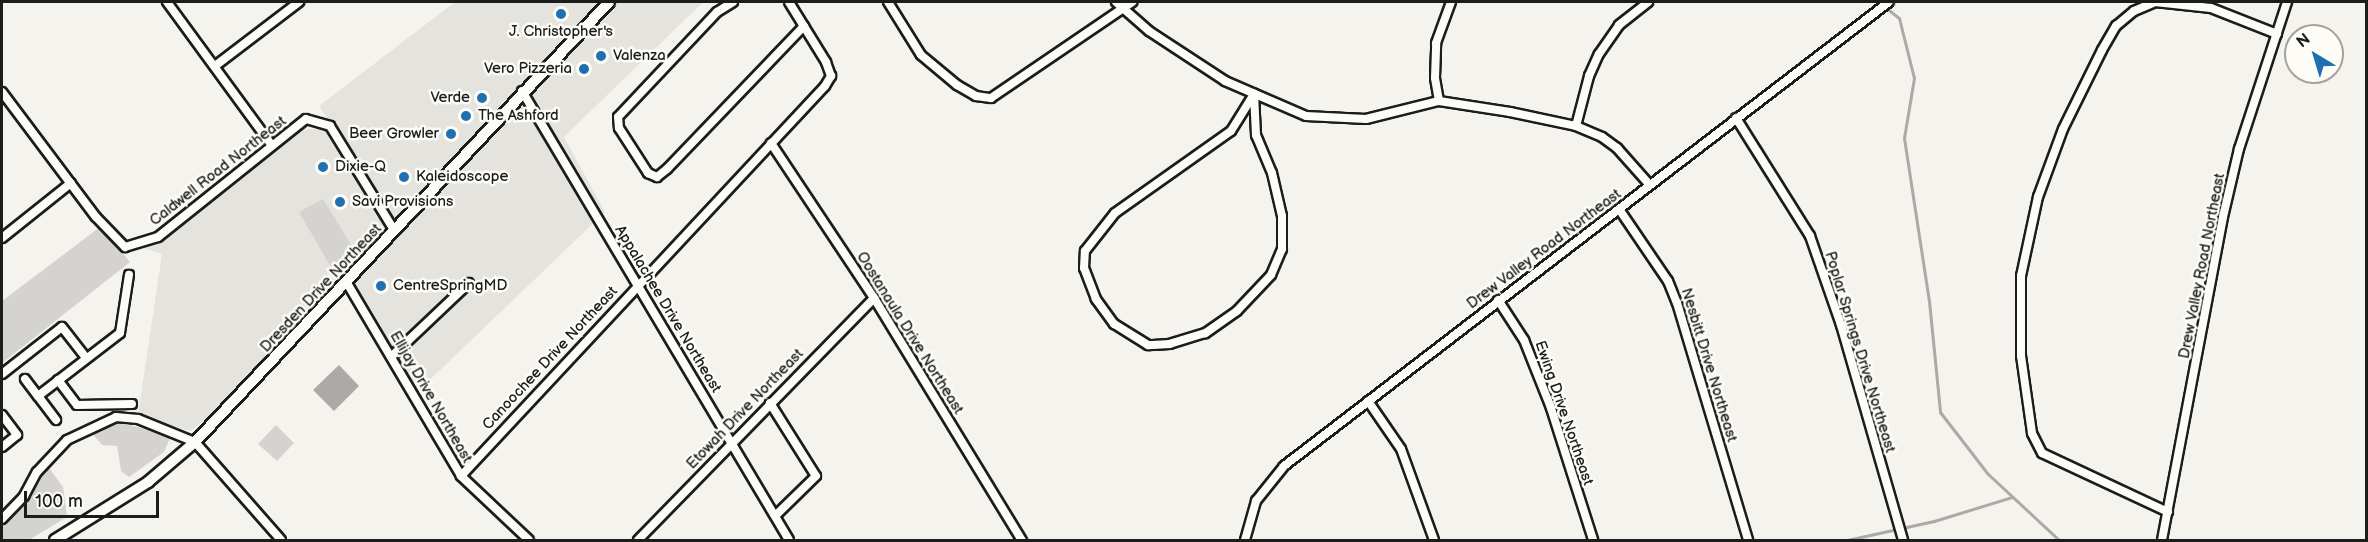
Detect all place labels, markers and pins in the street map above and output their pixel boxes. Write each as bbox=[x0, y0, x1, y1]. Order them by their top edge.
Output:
marker: J. Christopher's bbox=[554, 7, 568, 21]
place label: J. Christopher's bbox=[509, 23, 613, 41]
place label: Valenza bbox=[613, 47, 666, 65]
marker: Valenza bbox=[594, 49, 608, 63]
place label: Vero Pizzeria bbox=[484, 60, 572, 78]
marker: Vero Pizzeria bbox=[577, 62, 591, 76]
place label: Verde bbox=[430, 89, 470, 107]
marker: Verde bbox=[475, 91, 489, 105]
place label: The Ashford bbox=[478, 107, 559, 125]
marker: The Ashford bbox=[459, 109, 473, 123]
place label: Beer Growler bbox=[349, 125, 439, 143]
marker: Beer Growler bbox=[444, 127, 458, 141]
place label: Dixie-Q bbox=[335, 158, 386, 176]
marker: Dixie-Q bbox=[316, 160, 330, 174]
place label: Kaleidoscope bbox=[416, 168, 508, 186]
marker: Kaleidoscope bbox=[397, 170, 411, 184]
place label: Savi Provisions bbox=[352, 193, 453, 211]
marker: Savi Provisions bbox=[333, 195, 347, 209]
place label: CentreSpringMD bbox=[393, 277, 507, 295]
marker: CentreSpringMD bbox=[374, 279, 388, 293]

